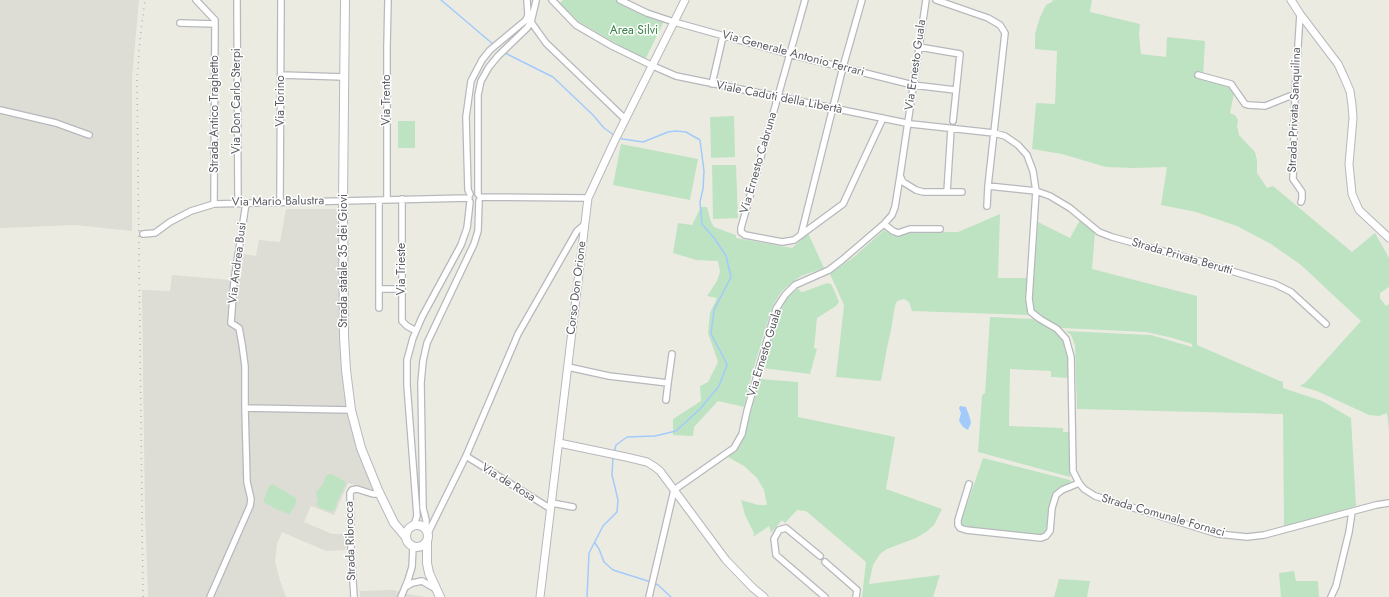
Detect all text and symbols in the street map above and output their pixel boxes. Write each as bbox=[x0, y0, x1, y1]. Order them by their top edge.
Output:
street label: Via Ernesto Guala bbox=[903, 19, 929, 111]
park label: Area Silvi bbox=[610, 24, 658, 38]
street label: Via Generale Antonio Ferrari bbox=[720, 28, 866, 80]
street label: Strada Privata Sanquilina bbox=[1286, 47, 1304, 173]
street label: Via Don Carlo Sterpi bbox=[230, 48, 244, 154]
street label: Strada Antico Traghetto bbox=[208, 55, 222, 173]
street label: Via Torino bbox=[274, 75, 288, 127]
street label: Via Trento bbox=[380, 75, 394, 125]
street label: Viale Caduti della Libertà bbox=[715, 79, 843, 117]
street label: Via Ernesto Cabruna bbox=[738, 111, 780, 215]
street label: Via Mario Balustra bbox=[232, 194, 324, 210]
street label: Strada statale 35 dei Giovi bbox=[337, 194, 351, 328]
street label: Via Andrea Busi bbox=[226, 221, 250, 305]
street label: Strada Privata Berutti bbox=[1130, 236, 1234, 278]
street label: Corso Don Orione bbox=[564, 240, 590, 336]
street label: Via Trieste bbox=[395, 243, 409, 295]
street label: Via Ernesto Guala bbox=[745, 307, 785, 399]
street label: Via de Rosa bbox=[478, 461, 538, 505]
street label: Strada Comunale Fornaci bbox=[1100, 491, 1226, 541]
street label: Strada Ribrocca bbox=[342, 501, 360, 581]

